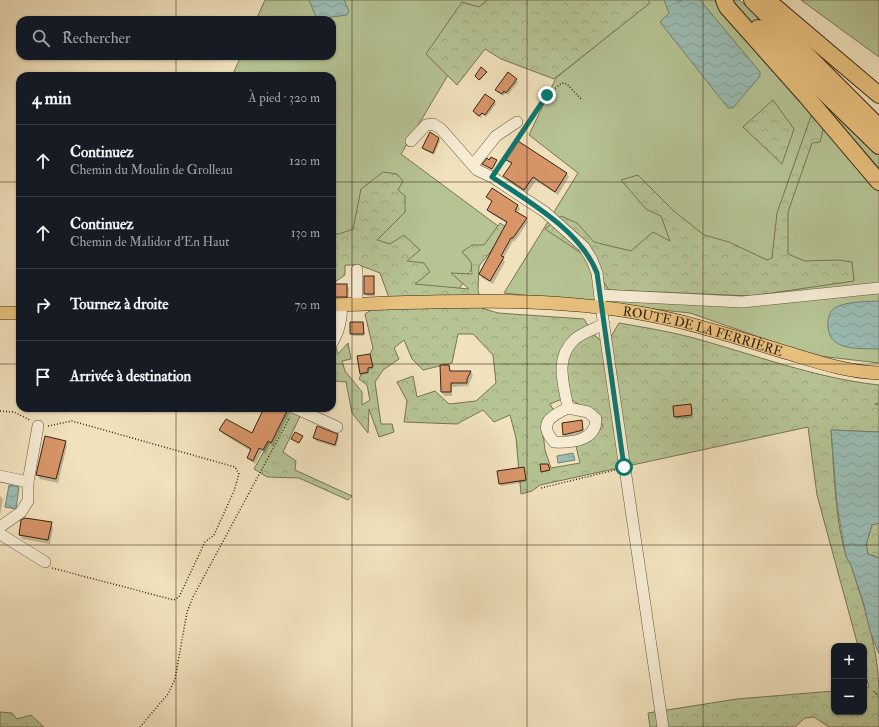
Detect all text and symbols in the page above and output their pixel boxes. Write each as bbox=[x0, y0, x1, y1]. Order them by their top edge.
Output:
search box bbox=[16, 16, 336, 60]
icon: search bbox=[30, 27, 52, 49]
text: Rechercher bbox=[62, 29, 130, 48]
route end bbox=[538, 86, 556, 104]
text: 4 min bbox=[32, 88, 71, 109]
text: À pied · 320 m bbox=[248, 90, 320, 106]
text: Continuez bbox=[70, 143, 134, 162]
icon: ahead bbox=[32, 150, 54, 172]
text: 120 m bbox=[289, 153, 320, 169]
text: Chemin du Moulin de Grolleau bbox=[70, 162, 233, 178]
text: Continuez bbox=[70, 215, 134, 234]
icon: ahead bbox=[32, 222, 54, 244]
text: 130 m bbox=[291, 225, 320, 241]
text: Chemin de Malidor d'En Haut bbox=[70, 234, 230, 250]
icon: right bbox=[32, 294, 54, 316]
text: Tournez à droite bbox=[70, 295, 169, 314]
text: 70 m bbox=[295, 297, 320, 313]
street label: ROUTE DE LA FERRIÈRE bbox=[622, 303, 785, 360]
icon: arrive bbox=[32, 366, 54, 388]
text: Arrivée à destination bbox=[70, 367, 191, 386]
route start bbox=[615, 458, 633, 476]
map controls bbox=[831, 643, 867, 715]
button: + bbox=[831, 643, 867, 679]
button: − bbox=[831, 679, 867, 715]

